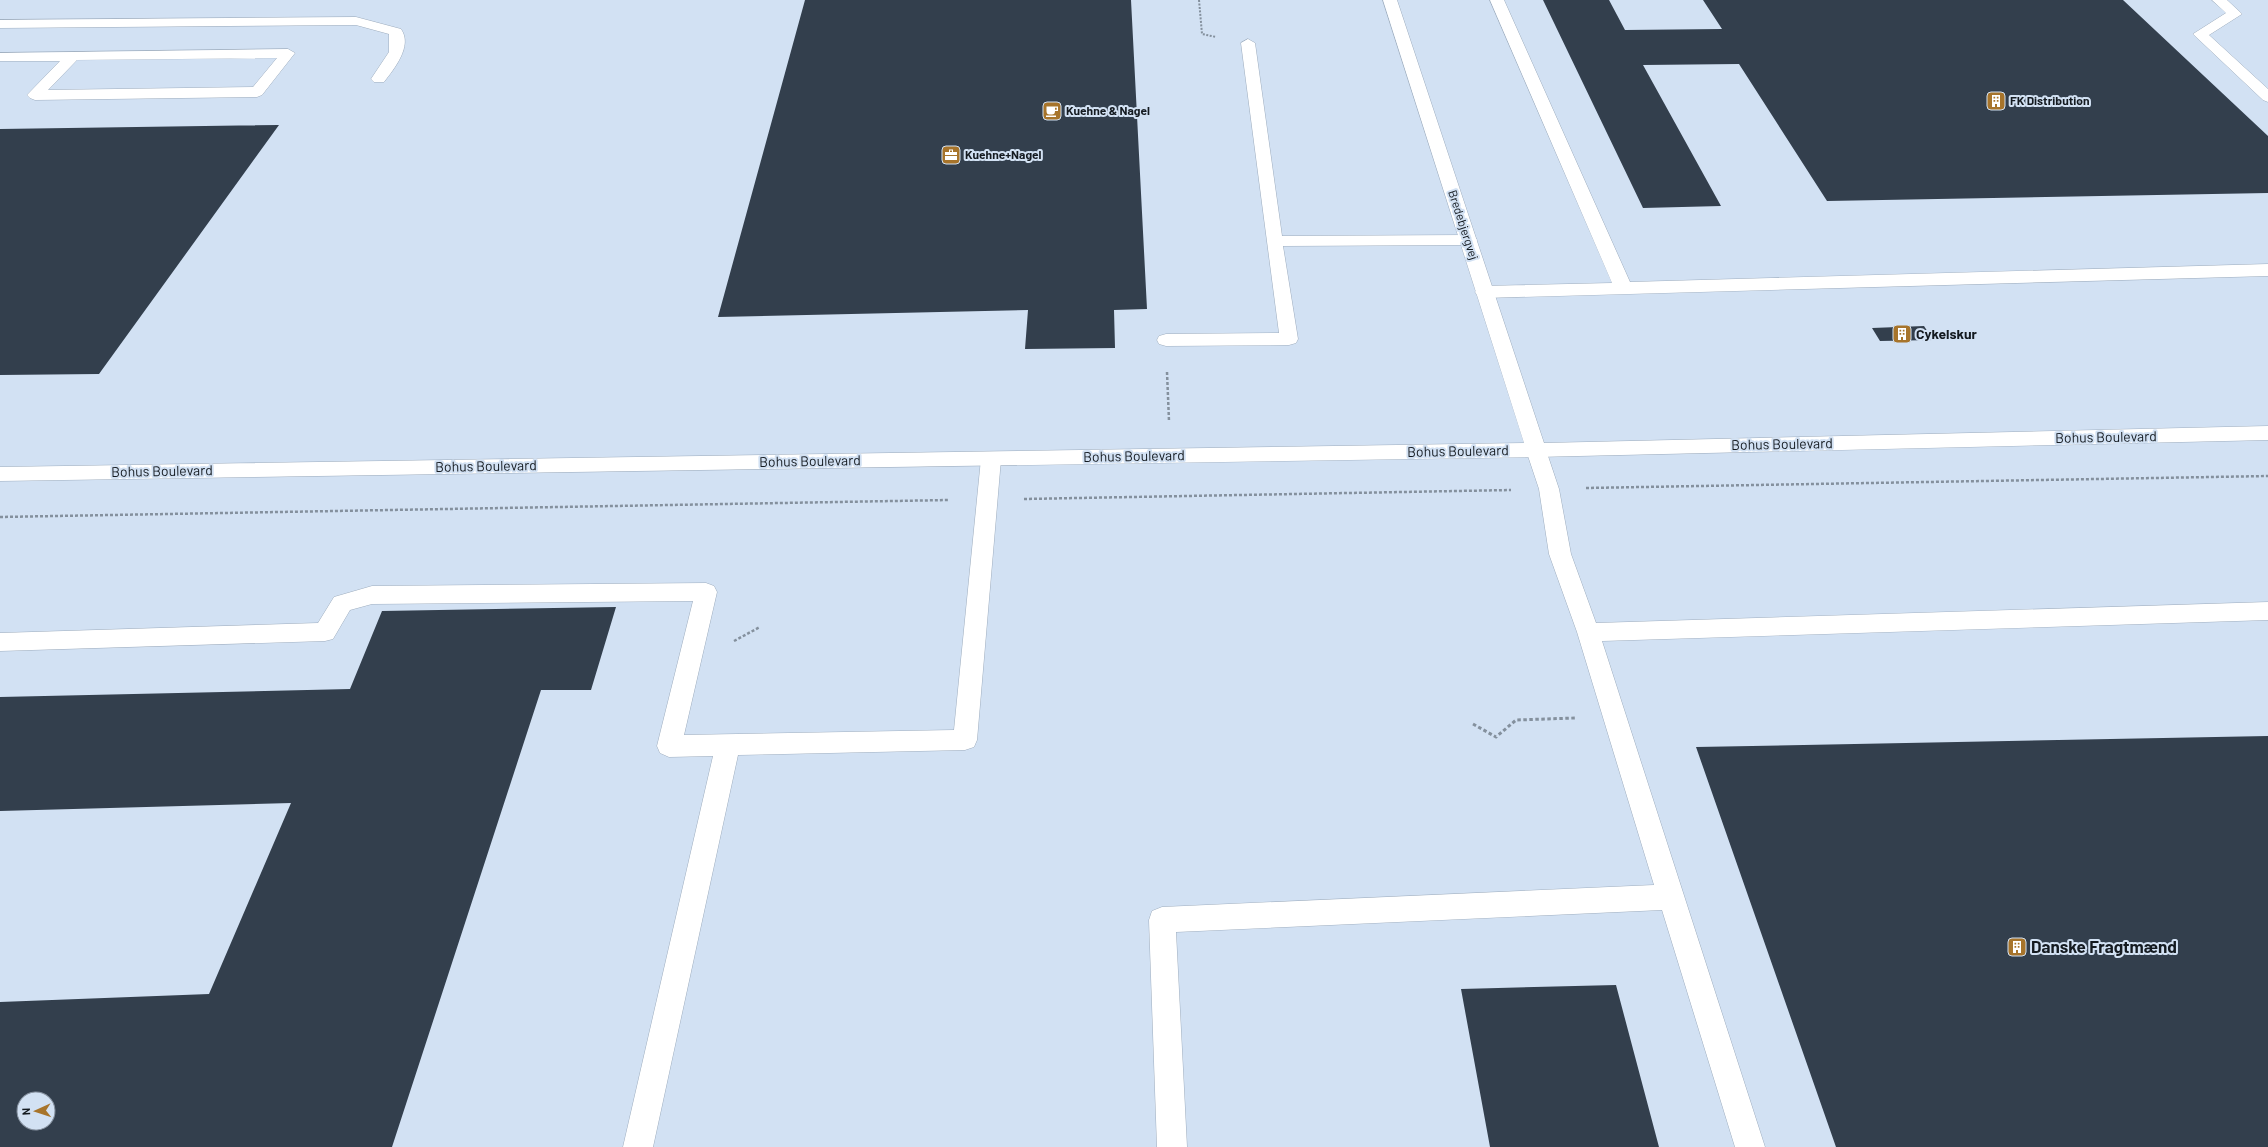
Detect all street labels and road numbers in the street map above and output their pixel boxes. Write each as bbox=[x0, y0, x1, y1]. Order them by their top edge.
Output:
street label: Bredebjergvej bbox=[1446, 188, 1482, 261]
street label: Bohus Boulevard bbox=[2055, 427, 2157, 446]
street label: Bohus Boulevard bbox=[1731, 434, 1833, 453]
street label: Bohus Boulevard bbox=[1407, 441, 1509, 460]
street label: Bohus Boulevard bbox=[1083, 446, 1185, 465]
street label: Bohus Boulevard bbox=[759, 451, 861, 470]
street label: Bohus Boulevard bbox=[435, 456, 537, 475]
street label: Bohus Boulevard bbox=[111, 461, 213, 480]

